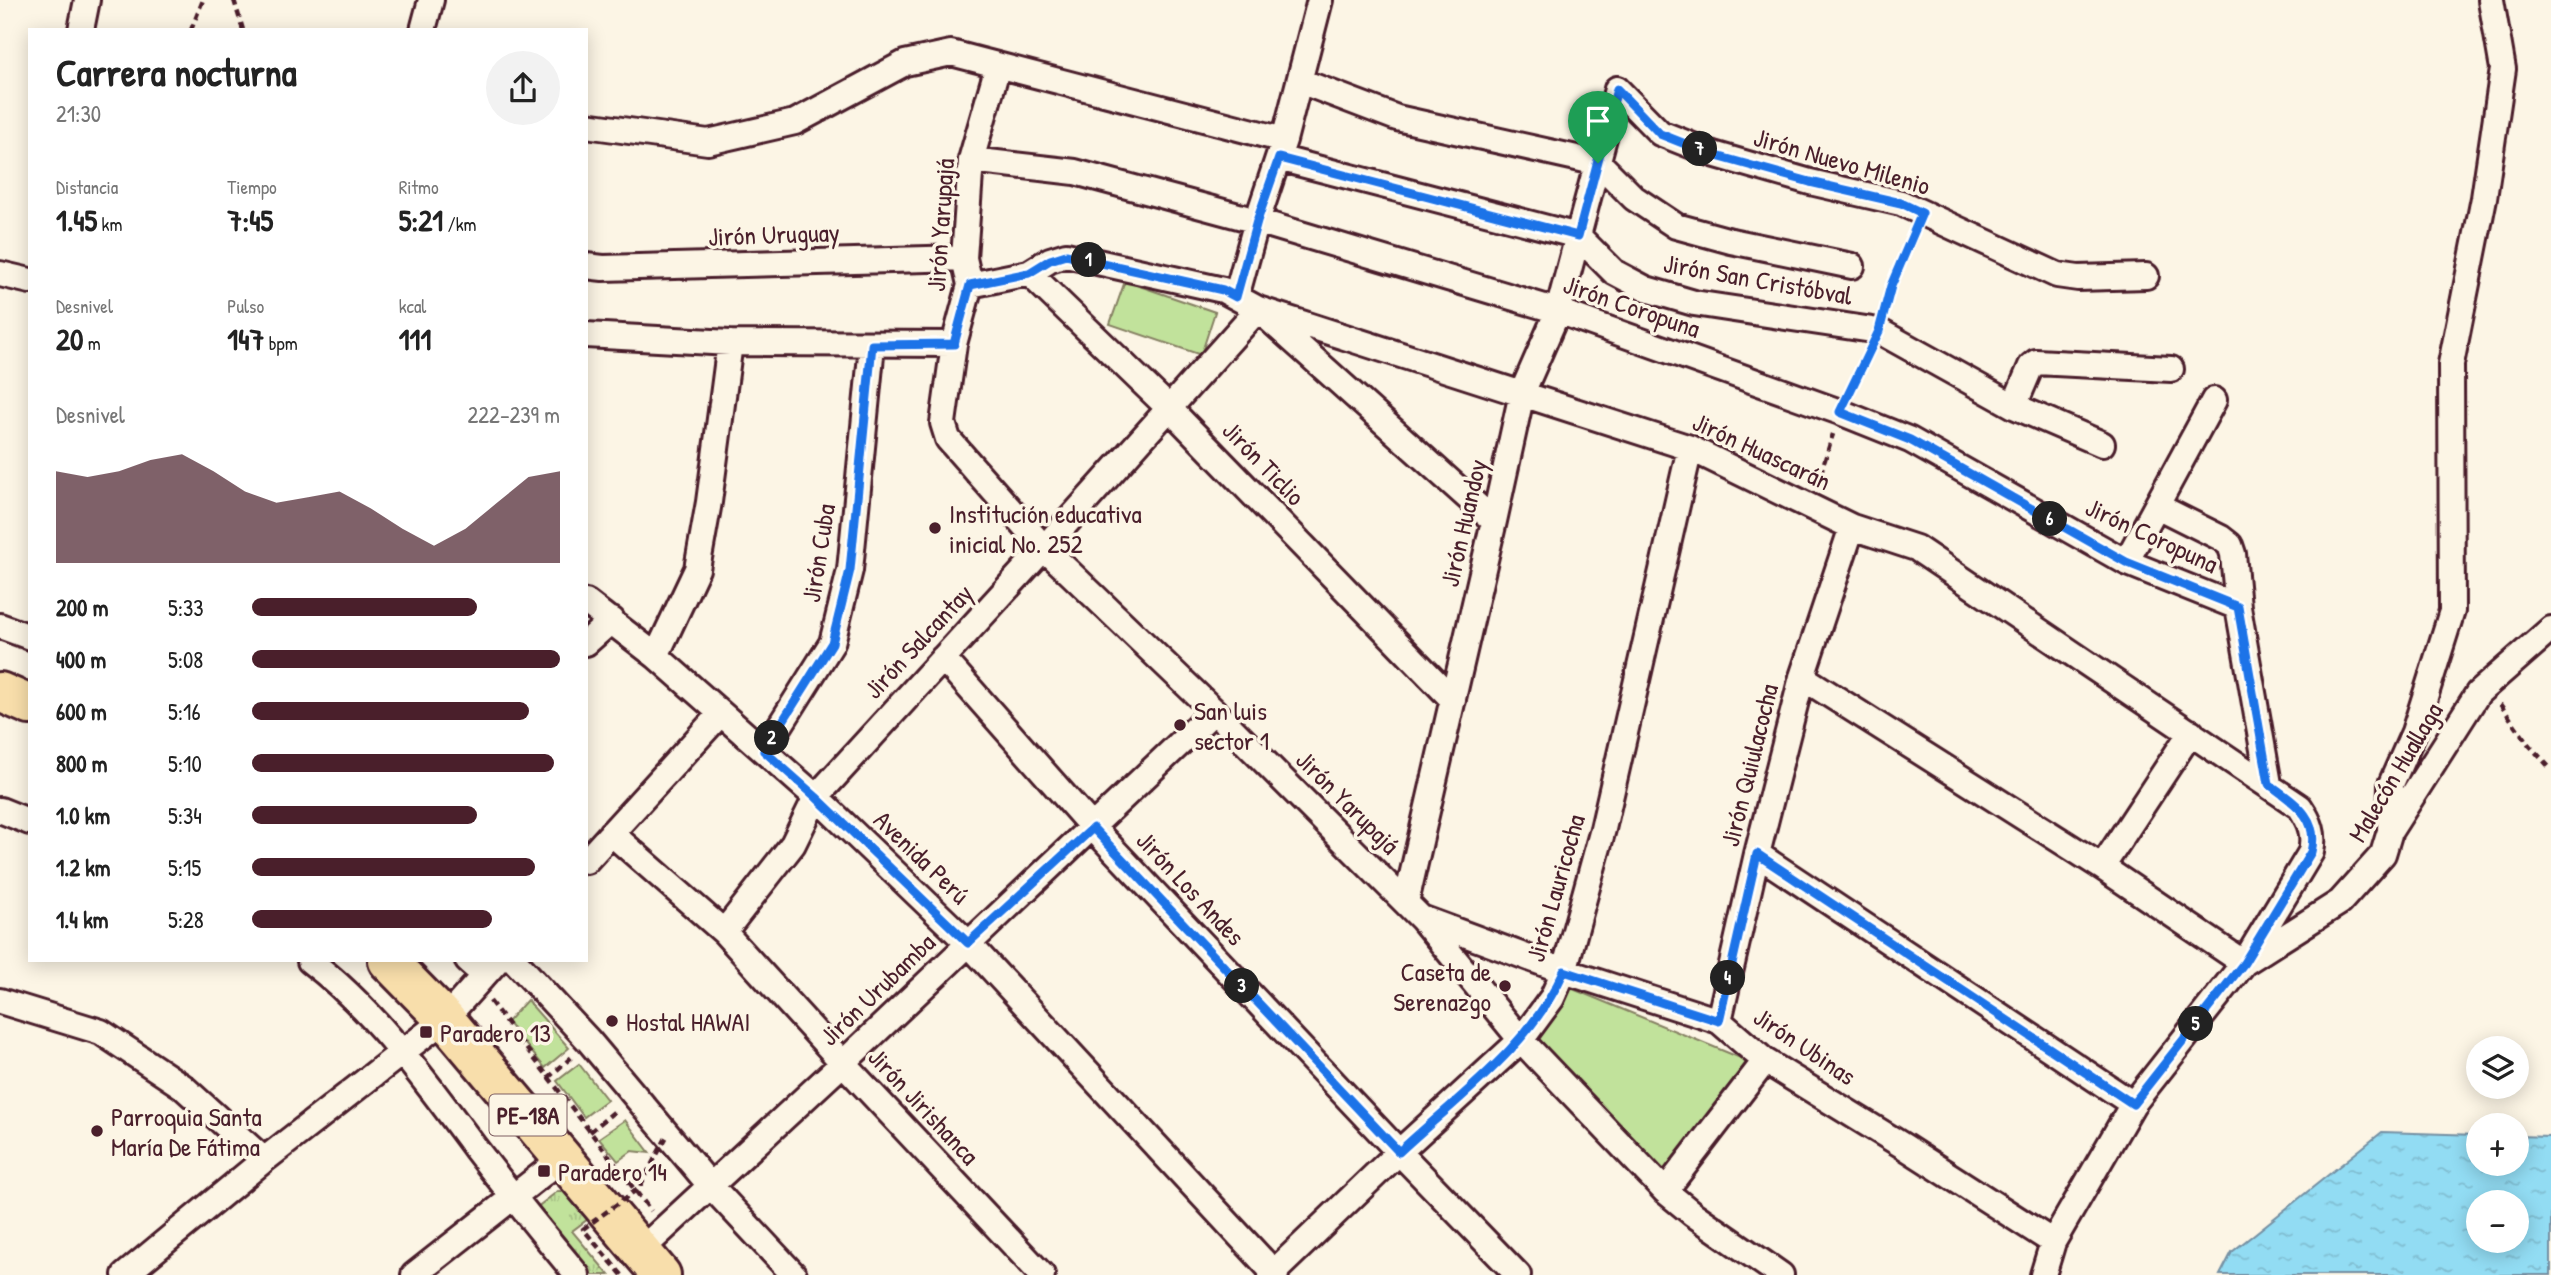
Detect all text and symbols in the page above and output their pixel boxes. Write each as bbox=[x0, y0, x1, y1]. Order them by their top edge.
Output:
text: Carrera nocturna bbox=[56, 46, 297, 98]
button: share bbox=[486, 51, 560, 125]
pin bbox=[1568, 91, 1628, 163]
text: 21:30 bbox=[56, 98, 101, 129]
icon: arrive bbox=[1579, 102, 1617, 140]
street label: Jirón Nuevo Milenio bbox=[1750, 119, 1934, 203]
pin: 7 bbox=[1682, 132, 1718, 166]
text: 7 bbox=[1695, 135, 1704, 161]
street label: Jirón Yarupajá bbox=[918, 157, 962, 293]
text: Distancia bbox=[56, 174, 118, 200]
text: Tiempo bbox=[227, 174, 277, 200]
text: Ritmo bbox=[399, 174, 439, 200]
text: 1.45 bbox=[56, 200, 97, 240]
text: 7:45 bbox=[227, 200, 273, 240]
text: 5:21 bbox=[399, 200, 443, 240]
text: km bbox=[97, 211, 122, 237]
text: /km bbox=[443, 211, 476, 237]
street label: Jirón Uruguay bbox=[708, 214, 840, 254]
pin: 1 bbox=[1072, 243, 1106, 278]
street label: Jirón San Cristóbval bbox=[1661, 245, 1855, 313]
text: 1 bbox=[1085, 246, 1092, 272]
street label: Jirón Coropuna bbox=[1559, 266, 1705, 346]
text: Desnivel bbox=[56, 293, 113, 319]
text: Pulso bbox=[227, 293, 264, 319]
text: kcal bbox=[399, 293, 426, 319]
text: 20 bbox=[56, 319, 83, 359]
text: 147 bbox=[227, 319, 264, 359]
text: 111 bbox=[399, 319, 431, 359]
text: m bbox=[83, 330, 101, 356]
text: bpm bbox=[264, 330, 298, 356]
text: Desnivel bbox=[56, 399, 125, 430]
text: 222–239 m bbox=[468, 399, 560, 430]
street label: Jirón Huascarán bbox=[1687, 404, 1837, 498]
street label: Jirón Ticlio bbox=[1215, 413, 1313, 513]
street label: Jirón Huandoy bbox=[1431, 456, 1495, 590]
street label: Jirón Coropuna bbox=[2080, 489, 2224, 581]
place label: Institución educativa inicial No. 252 bbox=[949, 496, 1142, 561]
street label: Jirón Cuba bbox=[793, 501, 843, 605]
pin: 6 bbox=[2032, 502, 2068, 536]
text: 6 bbox=[2046, 505, 2053, 531]
marker: Institución educativa inicial No. 252 bbox=[927, 520, 943, 536]
street label: Jirón Salcantay bbox=[856, 576, 980, 706]
text: 200 m bbox=[56, 592, 108, 623]
text: 5:33 bbox=[168, 592, 204, 623]
text: 400 m bbox=[56, 644, 106, 675]
text: 5:08 bbox=[168, 644, 203, 675]
street label: Jirón Quiulacocha bbox=[1712, 680, 1786, 850]
place label: San luis sector 1 bbox=[1194, 693, 1269, 758]
text: 600 m bbox=[56, 696, 107, 727]
text: 5:16 bbox=[168, 696, 201, 727]
street label: Malecón Huallaga bbox=[2340, 696, 2450, 848]
marker: San luis sector 1 bbox=[1172, 717, 1188, 733]
pin: 2 bbox=[754, 720, 790, 756]
text: 2 bbox=[767, 724, 776, 750]
street label: Jirón Yarupajá bbox=[1288, 742, 1408, 862]
text: 800 m bbox=[56, 748, 108, 779]
text: 5:10 bbox=[168, 748, 202, 779]
text: 1.0 km bbox=[56, 800, 110, 831]
text: 5:34 bbox=[168, 800, 202, 831]
street label: Avenida Perú bbox=[866, 803, 978, 911]
street label: Jirón Lauricocha bbox=[1517, 810, 1593, 966]
street label: Jirón Los Andes bbox=[1129, 823, 1253, 953]
text: 1.2 km bbox=[56, 852, 111, 883]
text: 5:15 bbox=[168, 852, 201, 883]
text: 1.4 km bbox=[56, 904, 108, 935]
text: 5:28 bbox=[168, 904, 204, 935]
street label: Jirón Urubamba bbox=[812, 925, 942, 1053]
place label: Caseta de Serenazgo bbox=[1393, 954, 1491, 1019]
pin: 4 bbox=[1710, 960, 1746, 996]
text: 4 bbox=[1724, 964, 1731, 990]
pin: 3 bbox=[1224, 968, 1260, 1004]
text: 3 bbox=[1237, 972, 1246, 998]
marker: Caseta de Serenazgo bbox=[1497, 978, 1513, 994]
street label: Jirón Ubinas bbox=[1747, 999, 1863, 1093]
place label: Hostal HAWAI bbox=[626, 1004, 750, 1039]
pin: 5 bbox=[2178, 1006, 2214, 1042]
text: 5 bbox=[2191, 1010, 2200, 1036]
marker: Hostal HAWAI bbox=[604, 1013, 620, 1029]
place label: Paradero 13 bbox=[440, 1015, 551, 1050]
marker: Paradero 13 bbox=[418, 1024, 434, 1040]
map controls bbox=[2466, 1036, 2529, 1253]
button: layers bbox=[2466, 1036, 2529, 1099]
street label: Jirón Jirishanca bbox=[861, 1040, 987, 1172]
road number: PE-18A bbox=[490, 1094, 566, 1135]
place label: Parroquia Santa María De Fátima bbox=[111, 1099, 262, 1164]
button: + bbox=[2466, 1113, 2529, 1176]
marker: Parroquia Santa María De Fátima bbox=[89, 1123, 105, 1139]
place label: Paradero 14 bbox=[558, 1154, 667, 1189]
marker: Paradero 14 bbox=[536, 1163, 552, 1179]
button: − bbox=[2466, 1190, 2529, 1253]

